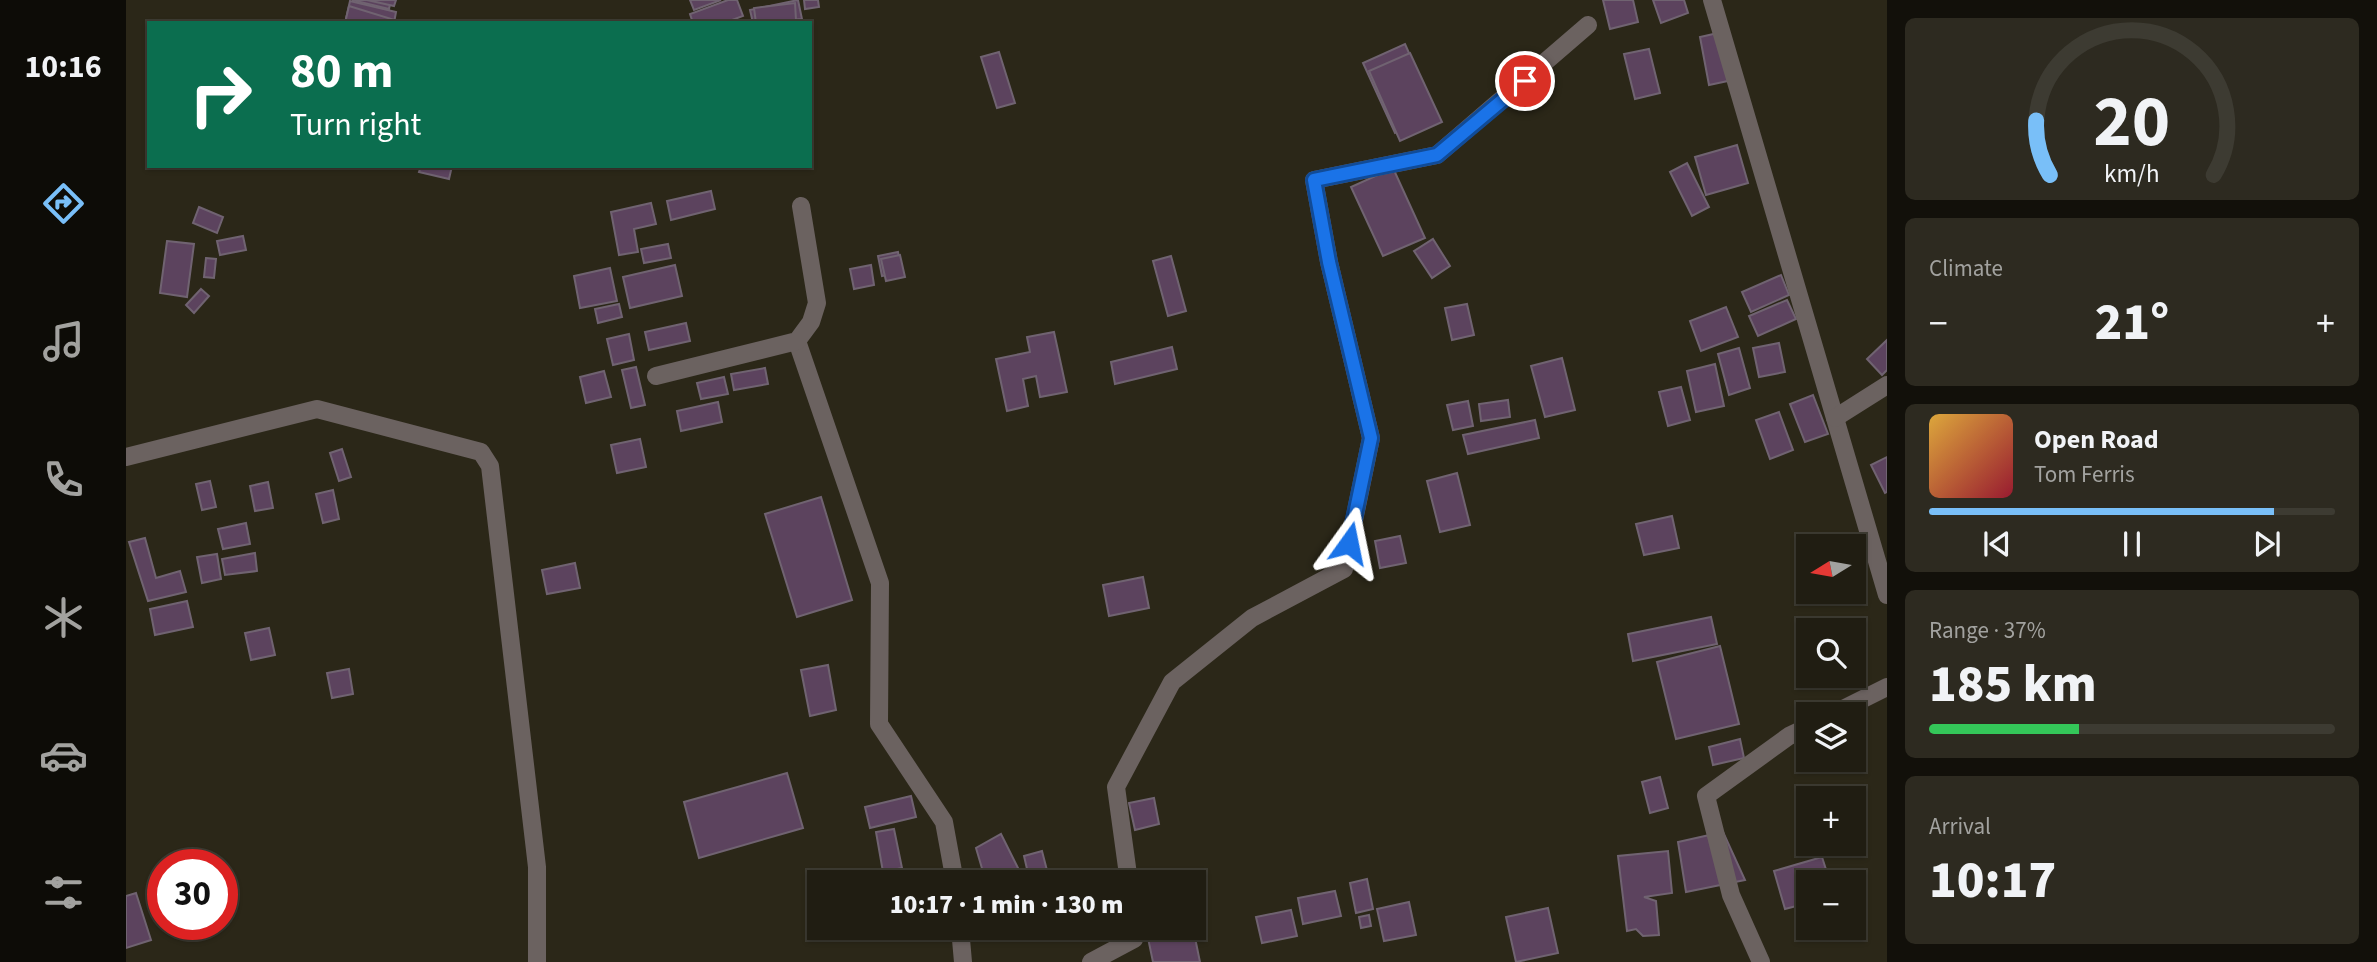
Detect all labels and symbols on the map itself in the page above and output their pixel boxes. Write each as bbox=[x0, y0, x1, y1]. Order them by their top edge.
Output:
pin bbox=[1495, 51, 1555, 111]
position arrow bbox=[1312, 506, 1386, 580]
north arrow bbox=[1796, 534, 1866, 604]
speed limit sign: 30 bbox=[147, 849, 238, 940]

